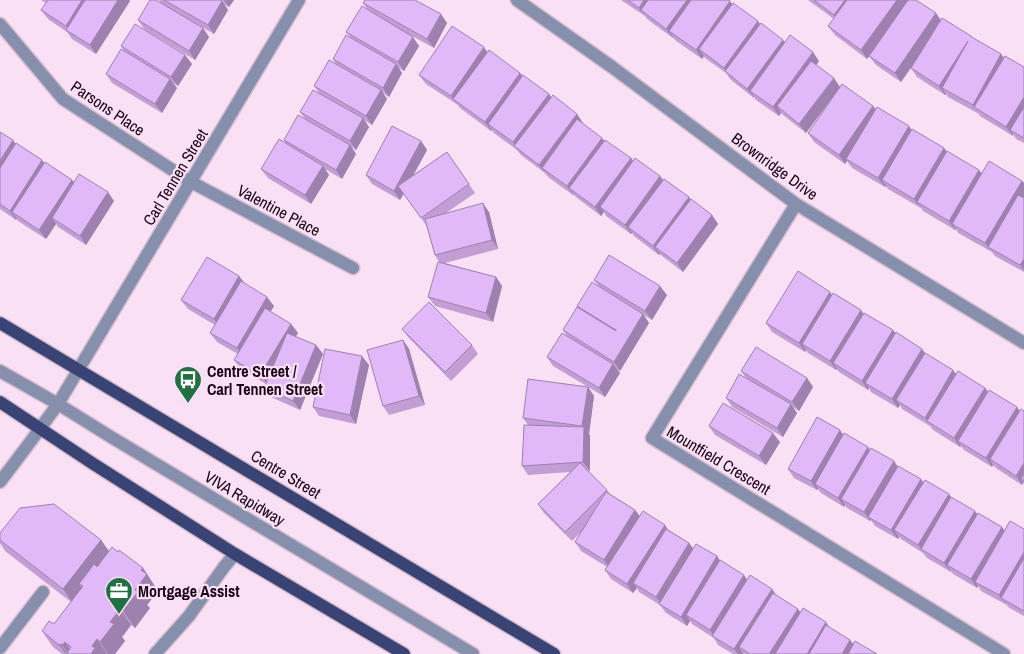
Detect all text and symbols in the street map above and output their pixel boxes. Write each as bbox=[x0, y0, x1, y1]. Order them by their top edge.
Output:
street label: Parsons Place bbox=[67, 75, 149, 141]
street label: Carl Tennen Street bbox=[137, 124, 213, 229]
street label: Brownridge Drive bbox=[727, 127, 823, 205]
street label: Valentine Place bbox=[234, 179, 324, 241]
place label: Centre Street / Carl Tennen Street bbox=[207, 360, 323, 400]
bus stop icon: Centre Street / Carl Tennen Street bbox=[173, 365, 203, 404]
street label: Mountfield Crescent bbox=[663, 420, 775, 500]
street label: Centre Street bbox=[247, 444, 325, 504]
street label: VIVA Rapidway bbox=[201, 465, 290, 531]
office icon: Mortgage Assist bbox=[104, 576, 134, 615]
place label: Mortgage Assist bbox=[138, 580, 240, 602]

